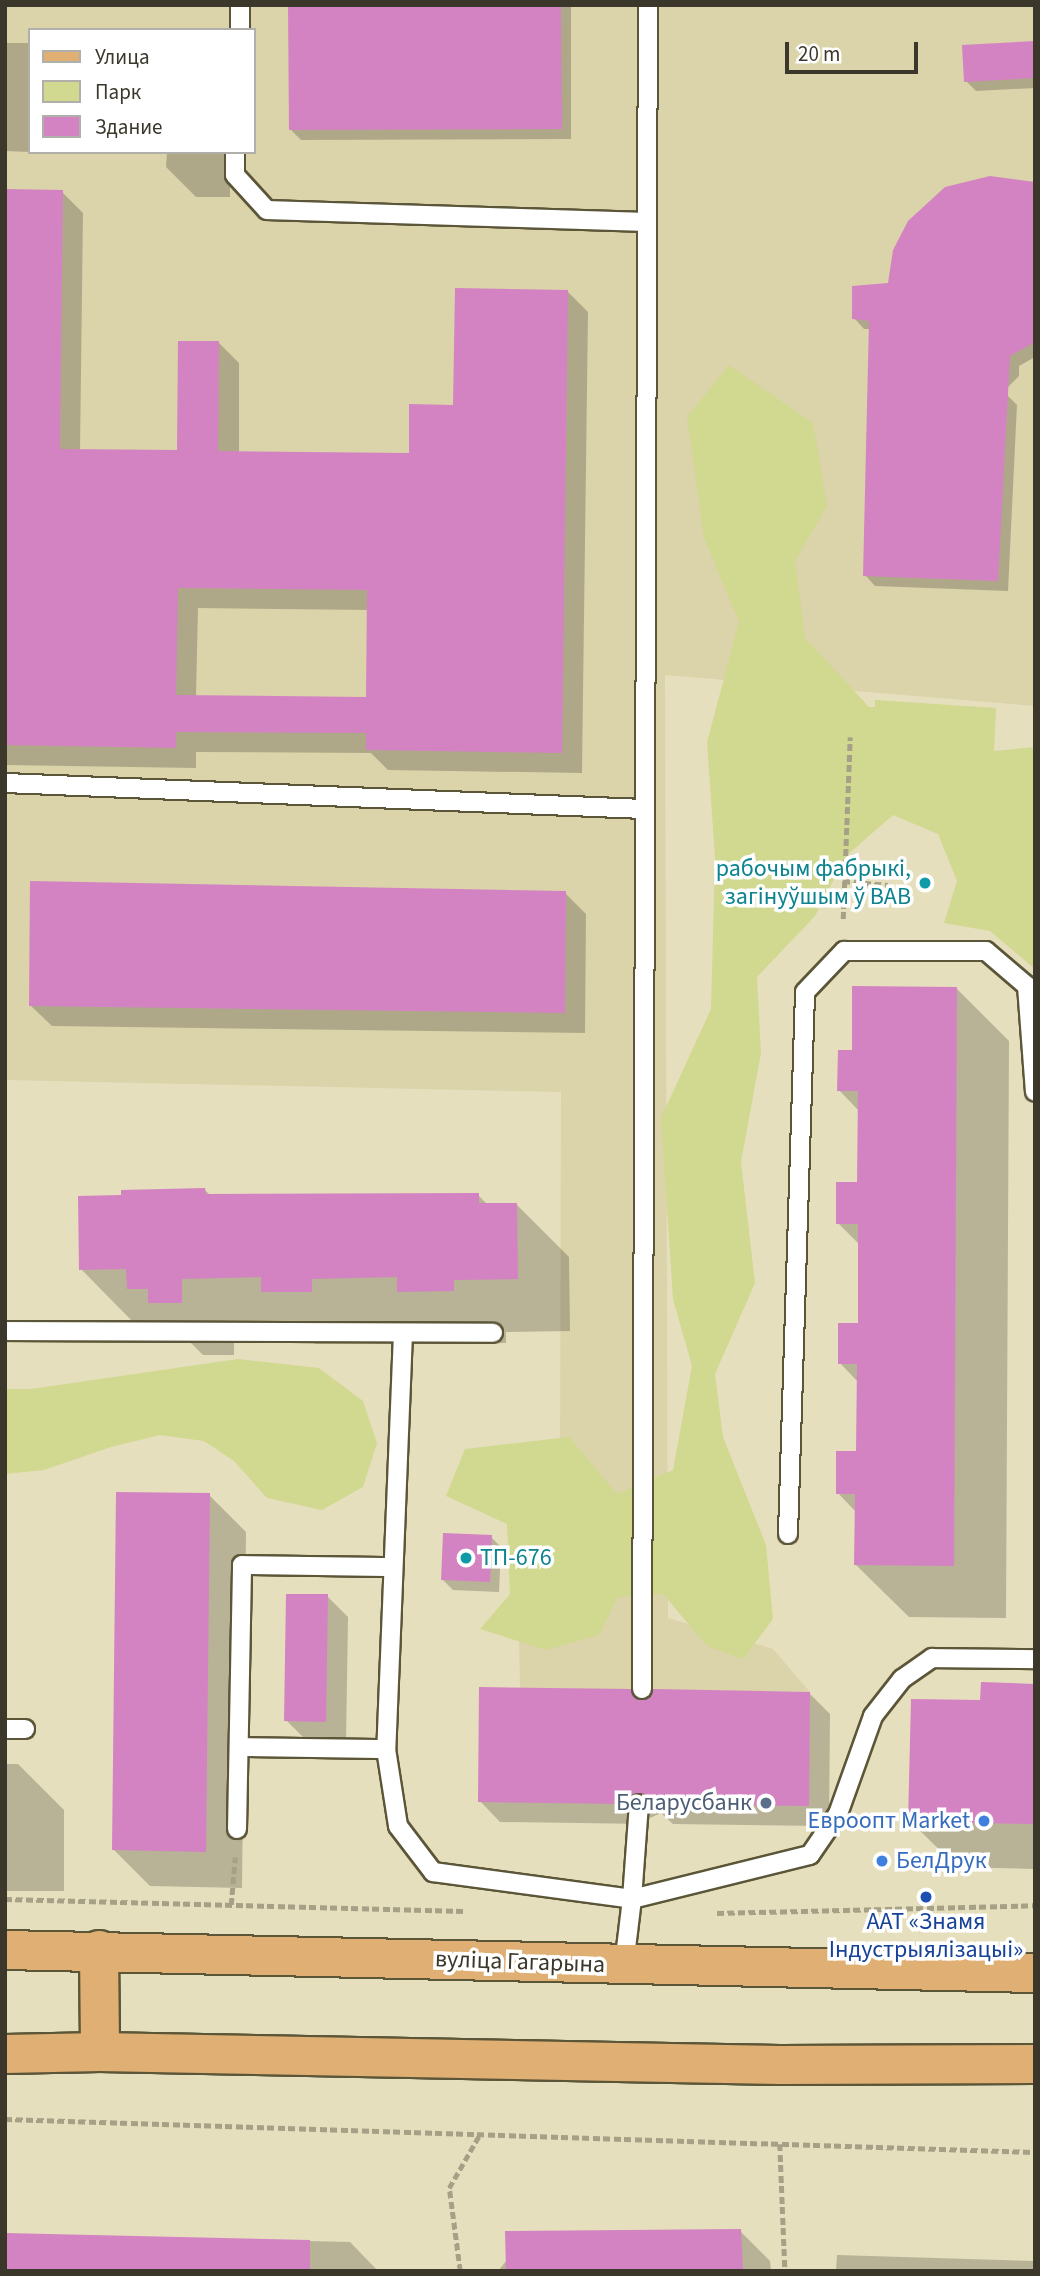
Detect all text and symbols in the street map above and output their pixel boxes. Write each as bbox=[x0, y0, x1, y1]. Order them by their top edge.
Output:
legend bbox=[28, 28, 256, 154]
scale bar bbox=[788, 28, 921, 72]
text: 20 m bbox=[798, 39, 840, 69]
text: Улица bbox=[95, 42, 150, 72]
text: Парк bbox=[95, 77, 141, 107]
text: Здание bbox=[95, 112, 163, 142]
place label: рабочым фабрыкі, загінуўшым ў ВАВ bbox=[716, 855, 911, 911]
marker: рабочым фабрыкі, загінуўшым ў ВАВ bbox=[917, 875, 933, 891]
place label: ТП-676 bbox=[480, 1544, 552, 1572]
marker: ТП-676 bbox=[458, 1550, 474, 1566]
place label: Беларусбанк bbox=[616, 1789, 752, 1817]
marker: Беларусбанк bbox=[758, 1795, 774, 1811]
place label: Евроопт Market bbox=[808, 1807, 970, 1835]
marker: Евроопт Market bbox=[976, 1813, 992, 1829]
place label: БелДрук bbox=[896, 1847, 987, 1875]
marker: БелДрук bbox=[874, 1853, 890, 1869]
marker: ААТ «Знамя Індустрыялізацыі» bbox=[918, 1889, 934, 1905]
place label: ААТ «Знамя Індустрыялізацыі» bbox=[829, 1908, 1023, 1964]
street label: вуліца Гагарына bbox=[434, 1945, 606, 1979]

